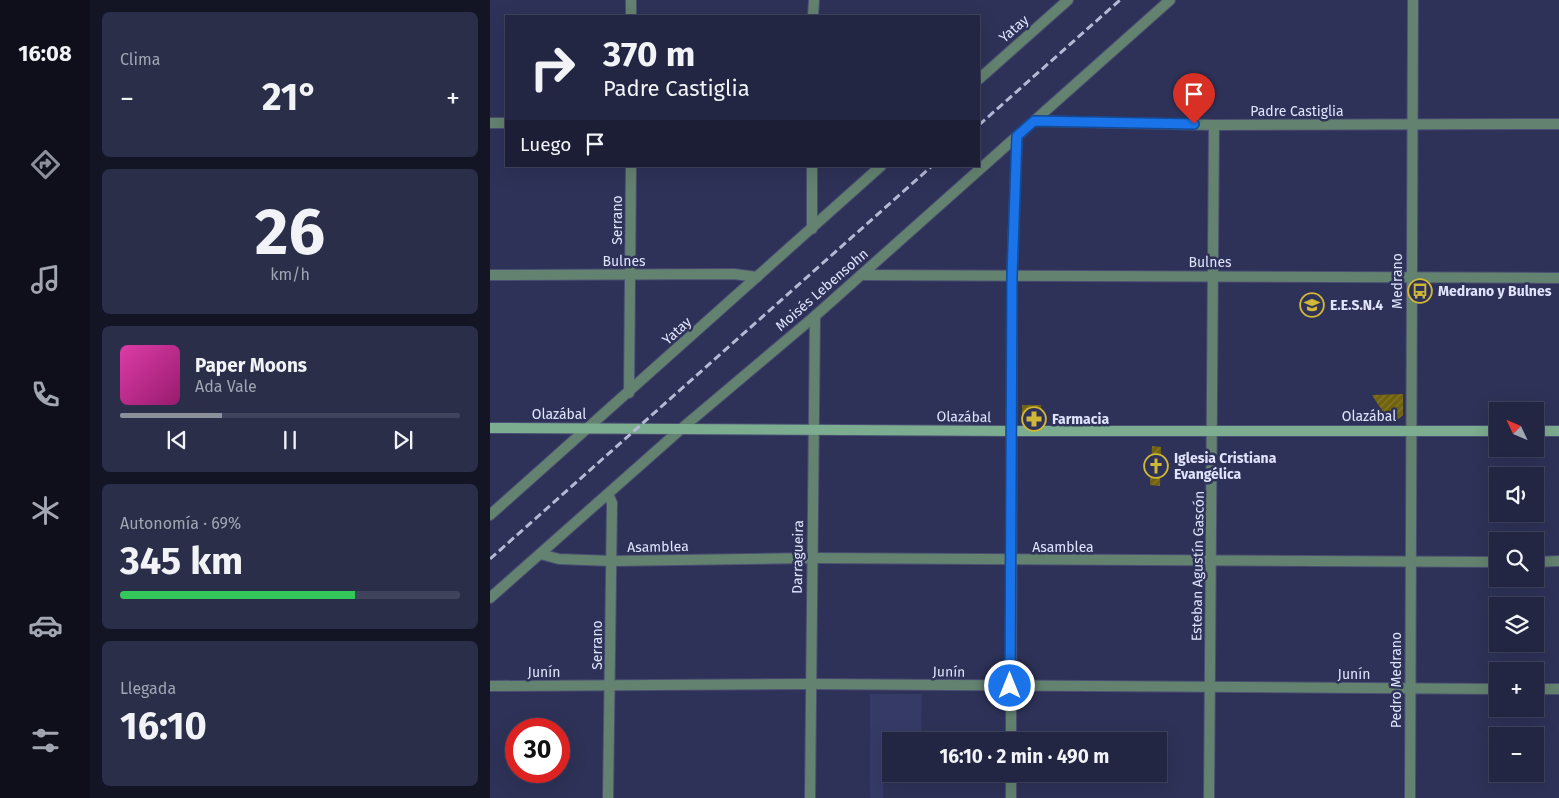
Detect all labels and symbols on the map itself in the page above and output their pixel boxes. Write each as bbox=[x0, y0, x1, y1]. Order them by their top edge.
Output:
street label: Yatay bbox=[996, 12, 1032, 46]
pin bbox=[1173, 73, 1215, 124]
street label: Padre Castiglia bbox=[1250, 103, 1344, 120]
street label: Serrano bbox=[609, 195, 626, 245]
street label: Moisés Lebensohn bbox=[772, 245, 872, 335]
street label: Bulnes bbox=[602, 253, 646, 270]
street label: Medrano bbox=[1389, 253, 1406, 309]
street label: Bulnes bbox=[1188, 254, 1232, 271]
bus stop icon: Medrano y Bulnes bbox=[1407, 278, 1433, 304]
place label: Medrano y Bulnes bbox=[1438, 283, 1552, 300]
school or university icon: E.E.S.N.4 bbox=[1299, 292, 1325, 318]
place label: E.E.S.N.4 bbox=[1330, 297, 1383, 314]
street label: Yatay bbox=[659, 313, 695, 349]
north arrow bbox=[1489, 402, 1544, 458]
street label: Olazábal bbox=[532, 406, 586, 423]
pharmacy icon: Farmacia bbox=[1021, 406, 1047, 432]
street label: Olazábal bbox=[937, 408, 991, 426]
street label: Olazábal bbox=[1342, 408, 1396, 425]
place label: Farmacia bbox=[1052, 411, 1109, 428]
place label: Iglesia Cristiana Evangélica bbox=[1174, 450, 1277, 483]
church icon: Iglesia Cristiana Evangélica bbox=[1143, 453, 1169, 479]
street label: Esteban Agustín Gascón bbox=[1188, 491, 1208, 641]
street label: Darragueira bbox=[789, 520, 807, 594]
street label: Asamblea bbox=[627, 538, 689, 556]
street label: Asamblea bbox=[1032, 539, 1094, 556]
street label: Serrano bbox=[589, 620, 606, 670]
street label: Pedro Medrano bbox=[1388, 632, 1405, 728]
position arrow bbox=[983, 659, 1035, 711]
street label: Junín bbox=[932, 663, 966, 681]
street label: Junín bbox=[528, 664, 560, 681]
street label: Junín bbox=[1338, 666, 1370, 683]
speed limit sign: 30 bbox=[505, 718, 570, 783]

